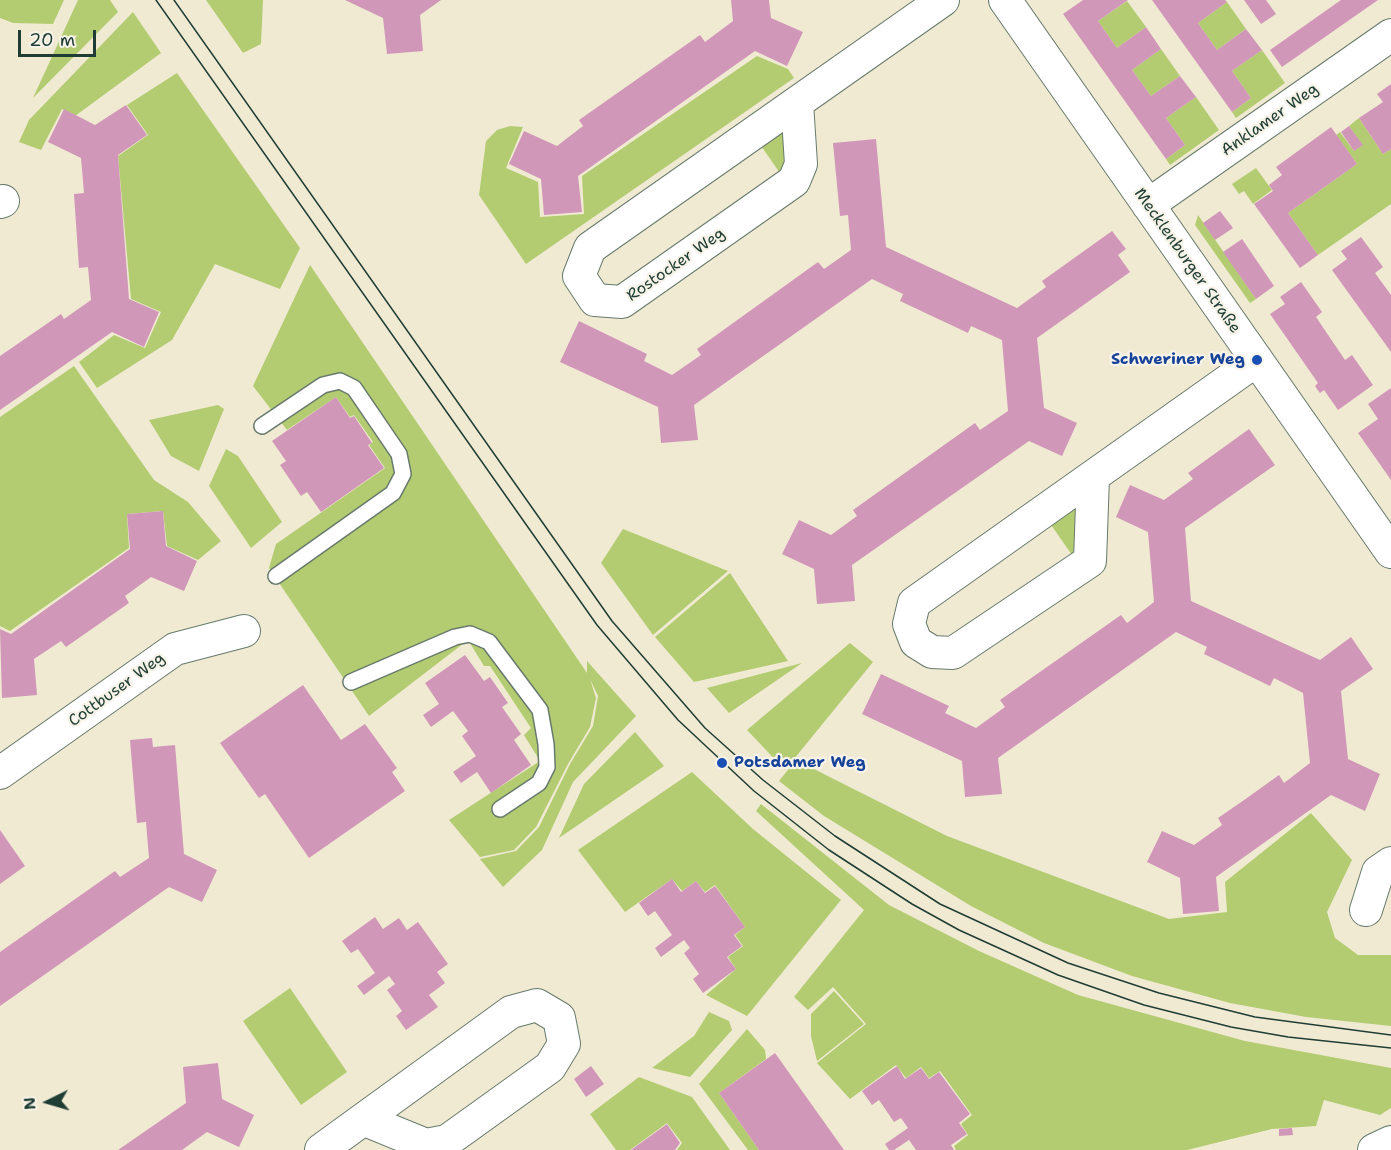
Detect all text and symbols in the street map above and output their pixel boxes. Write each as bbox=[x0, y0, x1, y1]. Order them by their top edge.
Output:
scale bar bbox=[21, 18, 99, 56]
text: 20 m bbox=[29, 28, 75, 52]
street label: Anklamer Weg bbox=[1218, 79, 1322, 161]
street label: Mecklenburger Straße bbox=[1130, 185, 1244, 337]
street label: Rostocker Weg bbox=[623, 224, 729, 306]
place label: Schweriner Weg bbox=[1111, 350, 1245, 370]
marker: Schweriner Weg bbox=[1250, 353, 1264, 367]
street label: Cottbuser Weg bbox=[65, 649, 169, 731]
place label: Potsdamer Weg bbox=[734, 753, 866, 773]
marker: Potsdamer Weg bbox=[715, 756, 729, 770]
north arrow bbox=[18, 1072, 78, 1132]
text: N bbox=[19, 1096, 41, 1111]

